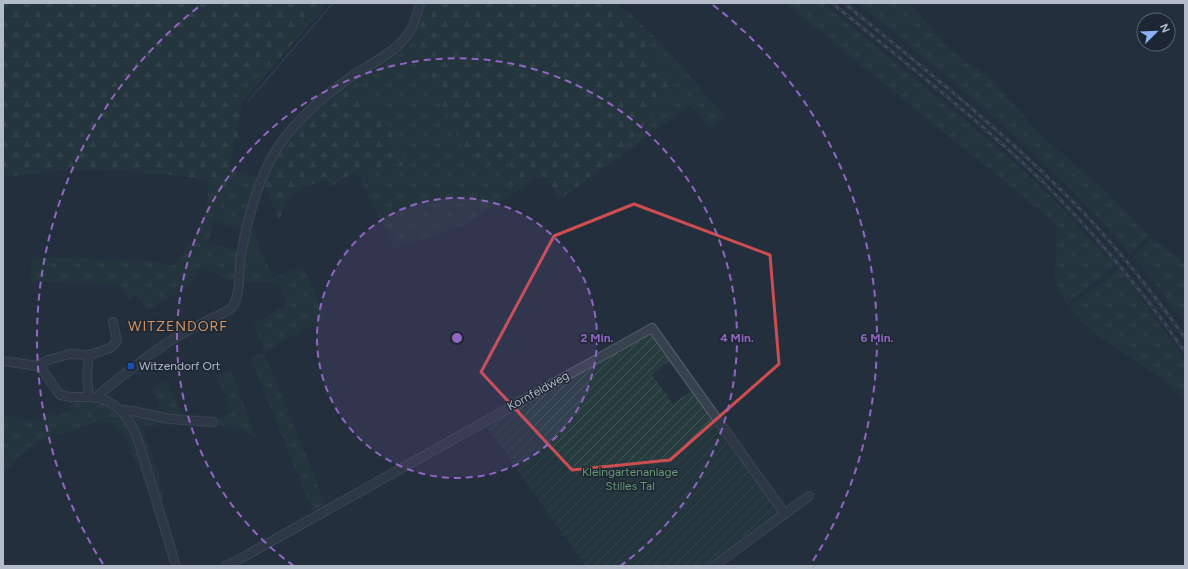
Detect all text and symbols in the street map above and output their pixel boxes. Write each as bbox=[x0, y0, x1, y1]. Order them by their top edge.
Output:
north arrow bbox=[1136, 12, 1176, 52]
text: N bbox=[1157, 22, 1172, 35]
district label: WITZENDORF bbox=[128, 318, 228, 335]
centre of rings bbox=[450, 331, 464, 345]
text: 2 Min. bbox=[580, 331, 614, 345]
text: 4 Min. bbox=[720, 331, 754, 345]
text: 6 Min. bbox=[860, 331, 894, 345]
place label: Witzendorf Ort bbox=[139, 359, 221, 373]
marker: Witzendorf Ort bbox=[126, 361, 136, 371]
street label: Kornfeldweg bbox=[505, 368, 571, 414]
park label: Kleingartenanlage Stilles Tal bbox=[582, 465, 679, 493]

